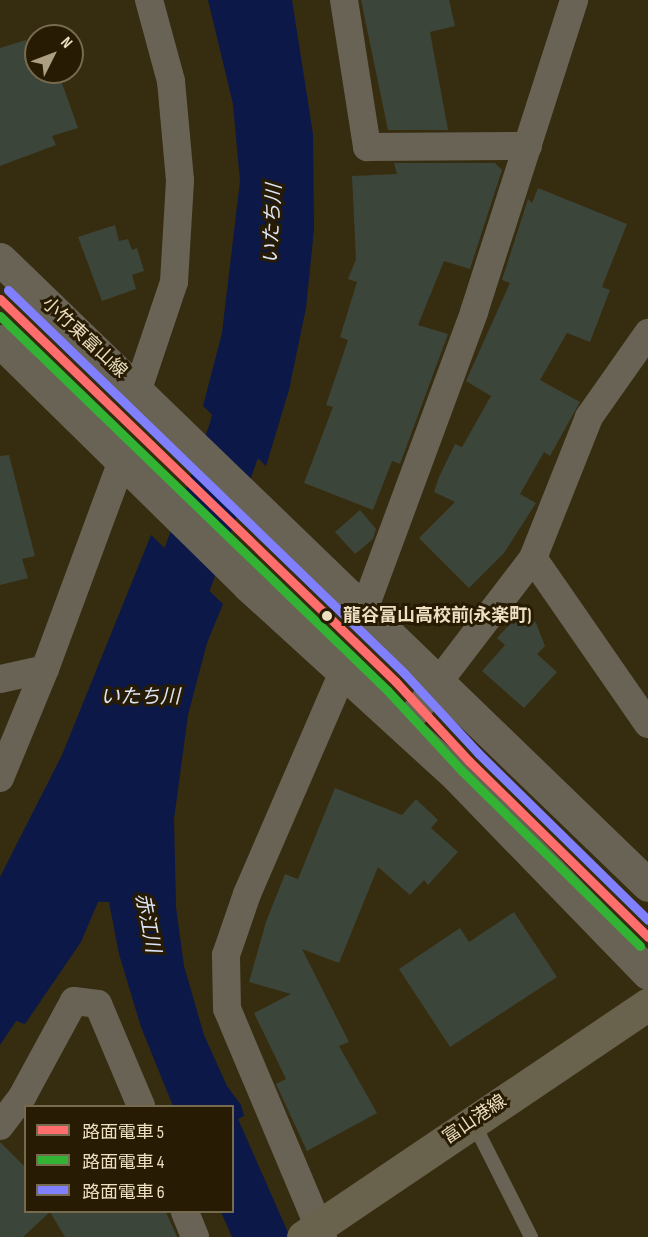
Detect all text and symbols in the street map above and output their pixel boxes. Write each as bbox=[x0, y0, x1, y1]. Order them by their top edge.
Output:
north arrow bbox=[24, 24, 84, 84]
text: N bbox=[56, 33, 76, 52]
water label: いたち川 bbox=[259, 183, 287, 265]
street label: 小竹東富山線 bbox=[37, 293, 131, 383]
marker: 龍谷富山高校前(永楽町) bbox=[316, 605, 338, 627]
place label: 龍谷富山高校前(永楽町) bbox=[343, 605, 531, 627]
water label: いたち川 bbox=[100, 685, 180, 709]
water label: 赤江川 bbox=[129, 891, 165, 955]
street label: 富山港線 bbox=[439, 1091, 511, 1149]
legend bbox=[24, 1105, 234, 1213]
text: 路面電車 5 bbox=[82, 1122, 164, 1143]
text: 路面電車 4 bbox=[82, 1152, 164, 1173]
text: 路面電車 6 bbox=[82, 1182, 165, 1203]

